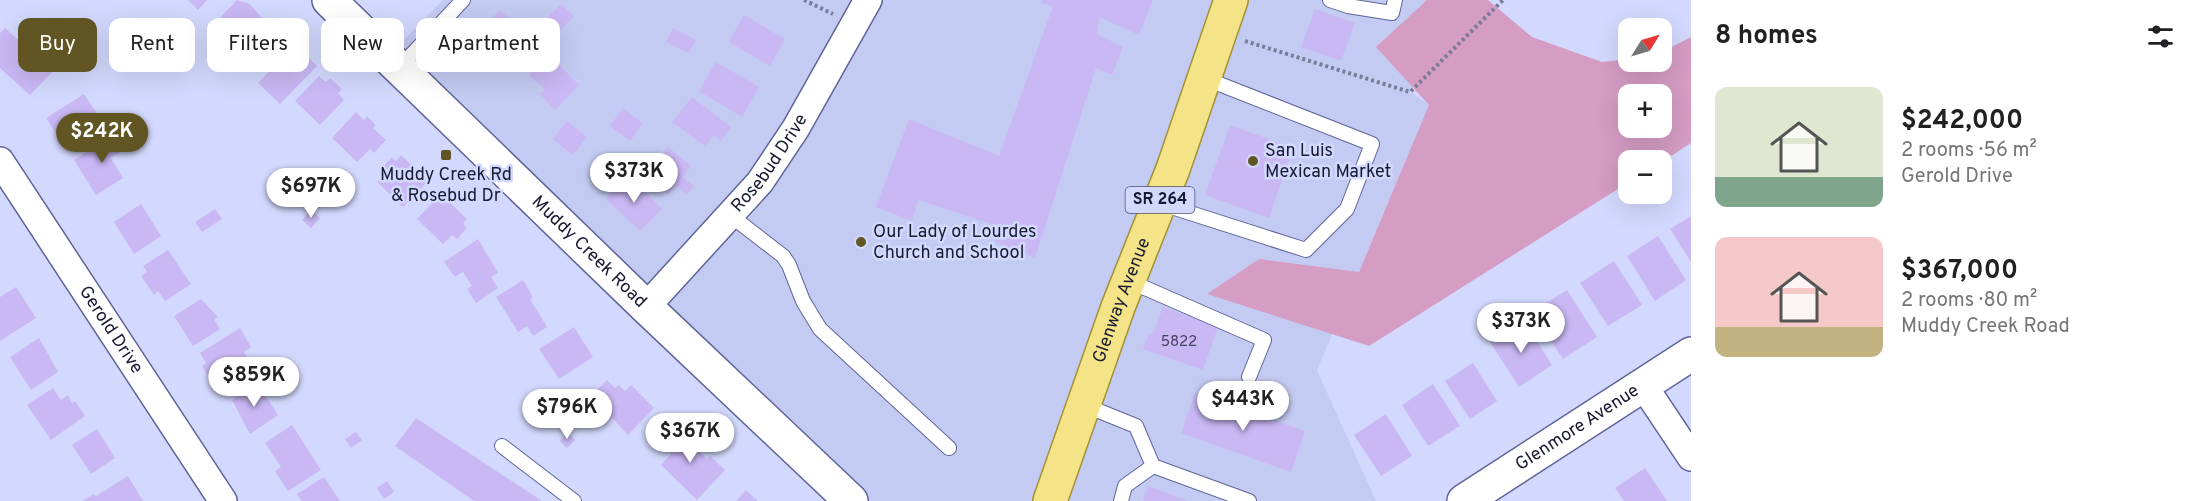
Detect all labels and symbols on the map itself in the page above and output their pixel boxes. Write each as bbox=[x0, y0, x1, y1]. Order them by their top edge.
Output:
north arrow bbox=[1618, 18, 1672, 72]
street label: Rosebud Drive bbox=[726, 110, 813, 217]
pin: $242K bbox=[60, 113, 144, 164]
place label: San Luis Mexican Market bbox=[1265, 140, 1391, 184]
marker: Muddy Creek Rd & Rosebud Dr bbox=[439, 148, 453, 162]
pin: $373K bbox=[592, 153, 676, 204]
marker: San Luis Mexican Market bbox=[1246, 154, 1260, 168]
place label: Muddy Creek Rd & Rosebud Dr bbox=[380, 164, 512, 208]
pin: $697K bbox=[269, 168, 353, 219]
road number: SR 264 bbox=[1126, 187, 1194, 213]
street label: Muddy Creek Road bbox=[526, 191, 652, 313]
place label: Our Lady of Lourdes Church and School bbox=[873, 221, 1036, 265]
street label: Glenway Avenue bbox=[1088, 234, 1156, 366]
marker: Our Lady of Lourdes Church and School bbox=[854, 235, 868, 249]
street label: Gerold Drive bbox=[74, 282, 148, 378]
pin: $373K bbox=[1479, 303, 1563, 354]
house number: 5822 bbox=[1161, 333, 1197, 352]
pin: $859K bbox=[212, 357, 296, 408]
street label: Glenmore Avenue bbox=[1511, 379, 1644, 476]
pin: $443K bbox=[1201, 381, 1285, 432]
pin: $796K bbox=[525, 389, 609, 440]
pin: $367K bbox=[648, 413, 732, 464]

